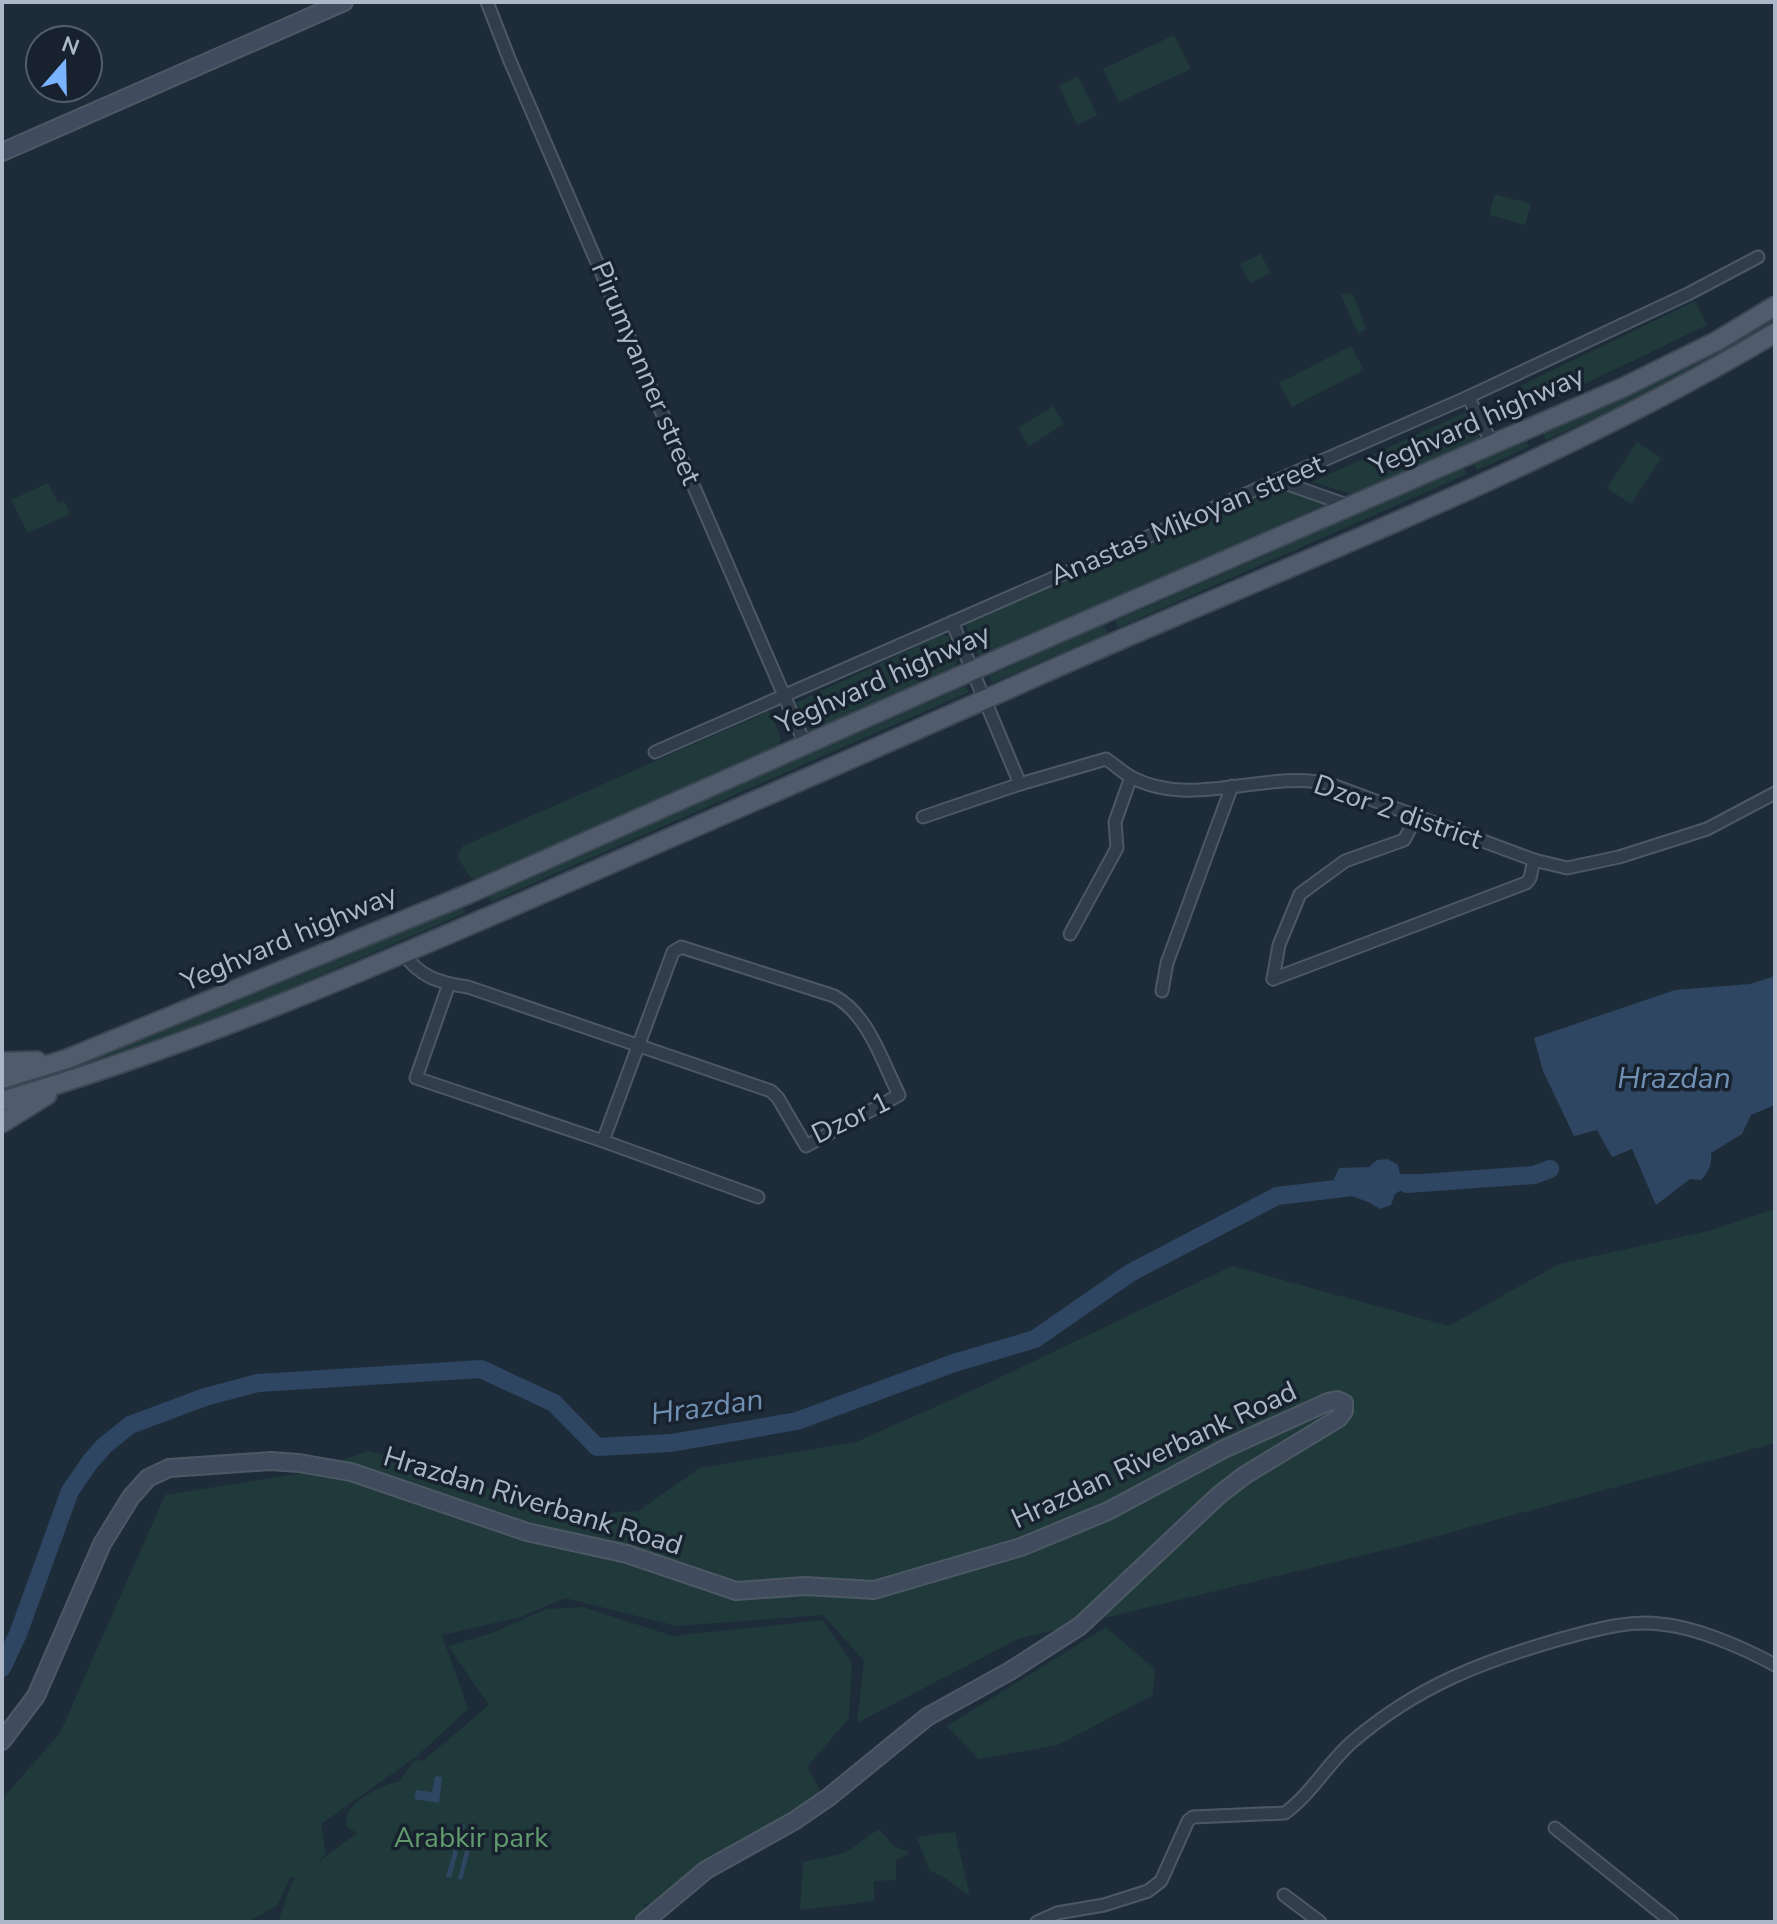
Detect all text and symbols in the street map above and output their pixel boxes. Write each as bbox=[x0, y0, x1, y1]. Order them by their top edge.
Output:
north arrow bbox=[24, 24, 104, 104]
text: N bbox=[58, 29, 83, 63]
street label: Pirumyanner street bbox=[582, 255, 710, 491]
street label: Yeghvard highway bbox=[1363, 356, 1591, 486]
street label: Anastas Mikoyan street bbox=[1044, 445, 1330, 595]
street label: Yeghvard highway bbox=[769, 614, 997, 744]
street label: Dzor 2 district bbox=[1309, 765, 1487, 859]
street label: Yeghvard highway bbox=[174, 875, 403, 1001]
water label: Hrazdan bbox=[1617, 1058, 1731, 1099]
street label: Dzor 1 bbox=[805, 1083, 897, 1153]
street label: Hrazdan Riverbank Road bbox=[1005, 1372, 1303, 1538]
water label: Hrazdan bbox=[648, 1379, 766, 1435]
street label: Hrazdan Riverbank Road bbox=[379, 1437, 687, 1565]
park label: Arabkir park bbox=[394, 1819, 549, 1857]

